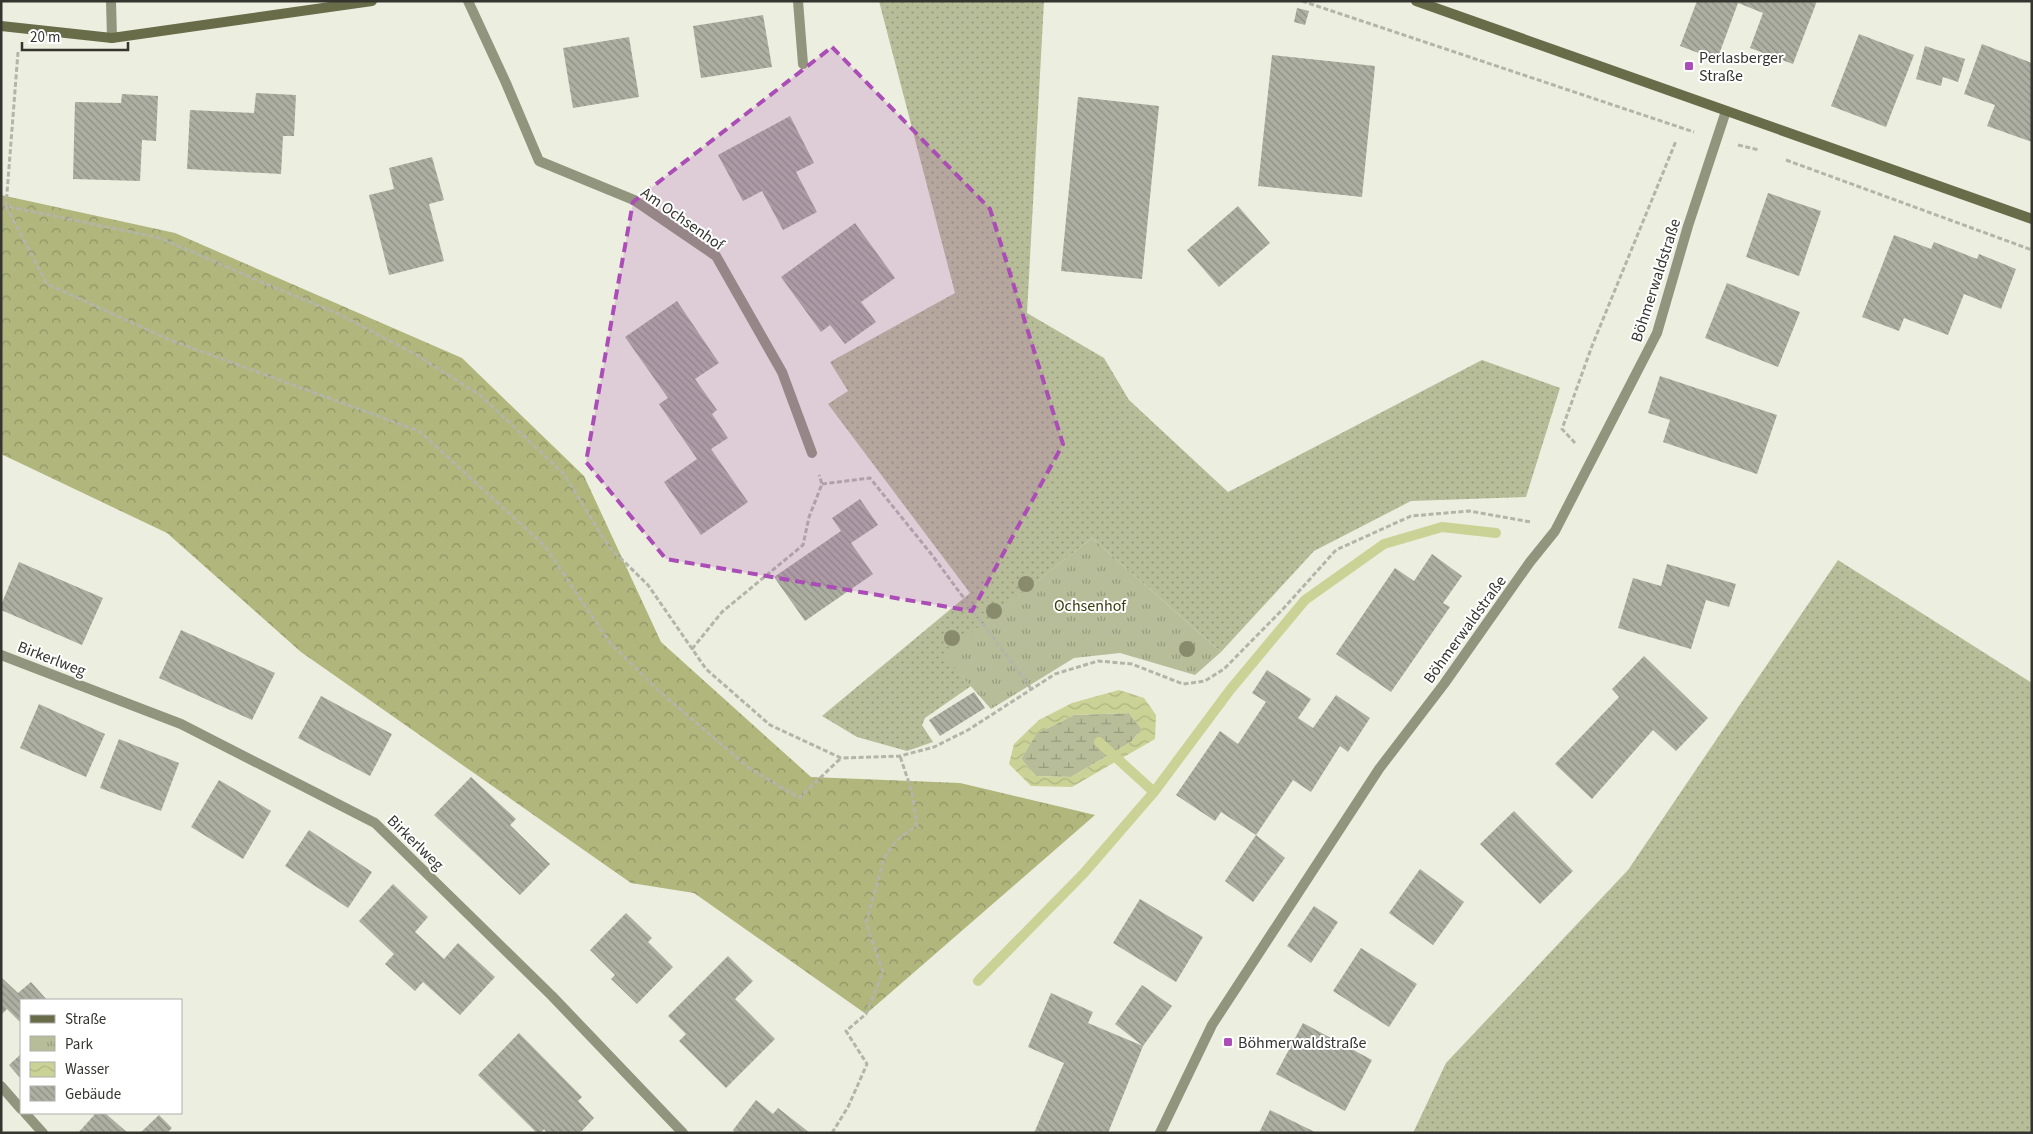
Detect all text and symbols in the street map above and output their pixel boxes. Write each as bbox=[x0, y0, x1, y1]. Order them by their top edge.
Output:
scale bar bbox=[22, 20, 129, 52]
text: 20 m bbox=[30, 27, 60, 48]
place label: Perlasberger Straße bbox=[1699, 47, 1784, 87]
marker: Perlasberger Straße bbox=[1683, 60, 1695, 72]
street label: Am Ochsenhof bbox=[636, 182, 730, 256]
street label: Böhmerwaldstraße bbox=[1626, 216, 1686, 345]
street label: Böhmerwaldstraße bbox=[1418, 571, 1511, 688]
park label: Ochsenhof bbox=[1054, 595, 1127, 617]
street label: Birkerlweg bbox=[14, 636, 89, 682]
street label: Birkerlweg bbox=[382, 810, 449, 875]
legend bbox=[20, 999, 182, 1114]
text: Straße bbox=[65, 1009, 106, 1030]
place label: Böhmerwaldstraße bbox=[1238, 1032, 1366, 1054]
text: Park bbox=[65, 1034, 94, 1055]
marker: Böhmerwaldstraße bbox=[1222, 1036, 1234, 1048]
text: Wasser bbox=[65, 1059, 110, 1080]
text: Gebäude bbox=[65, 1084, 121, 1105]

